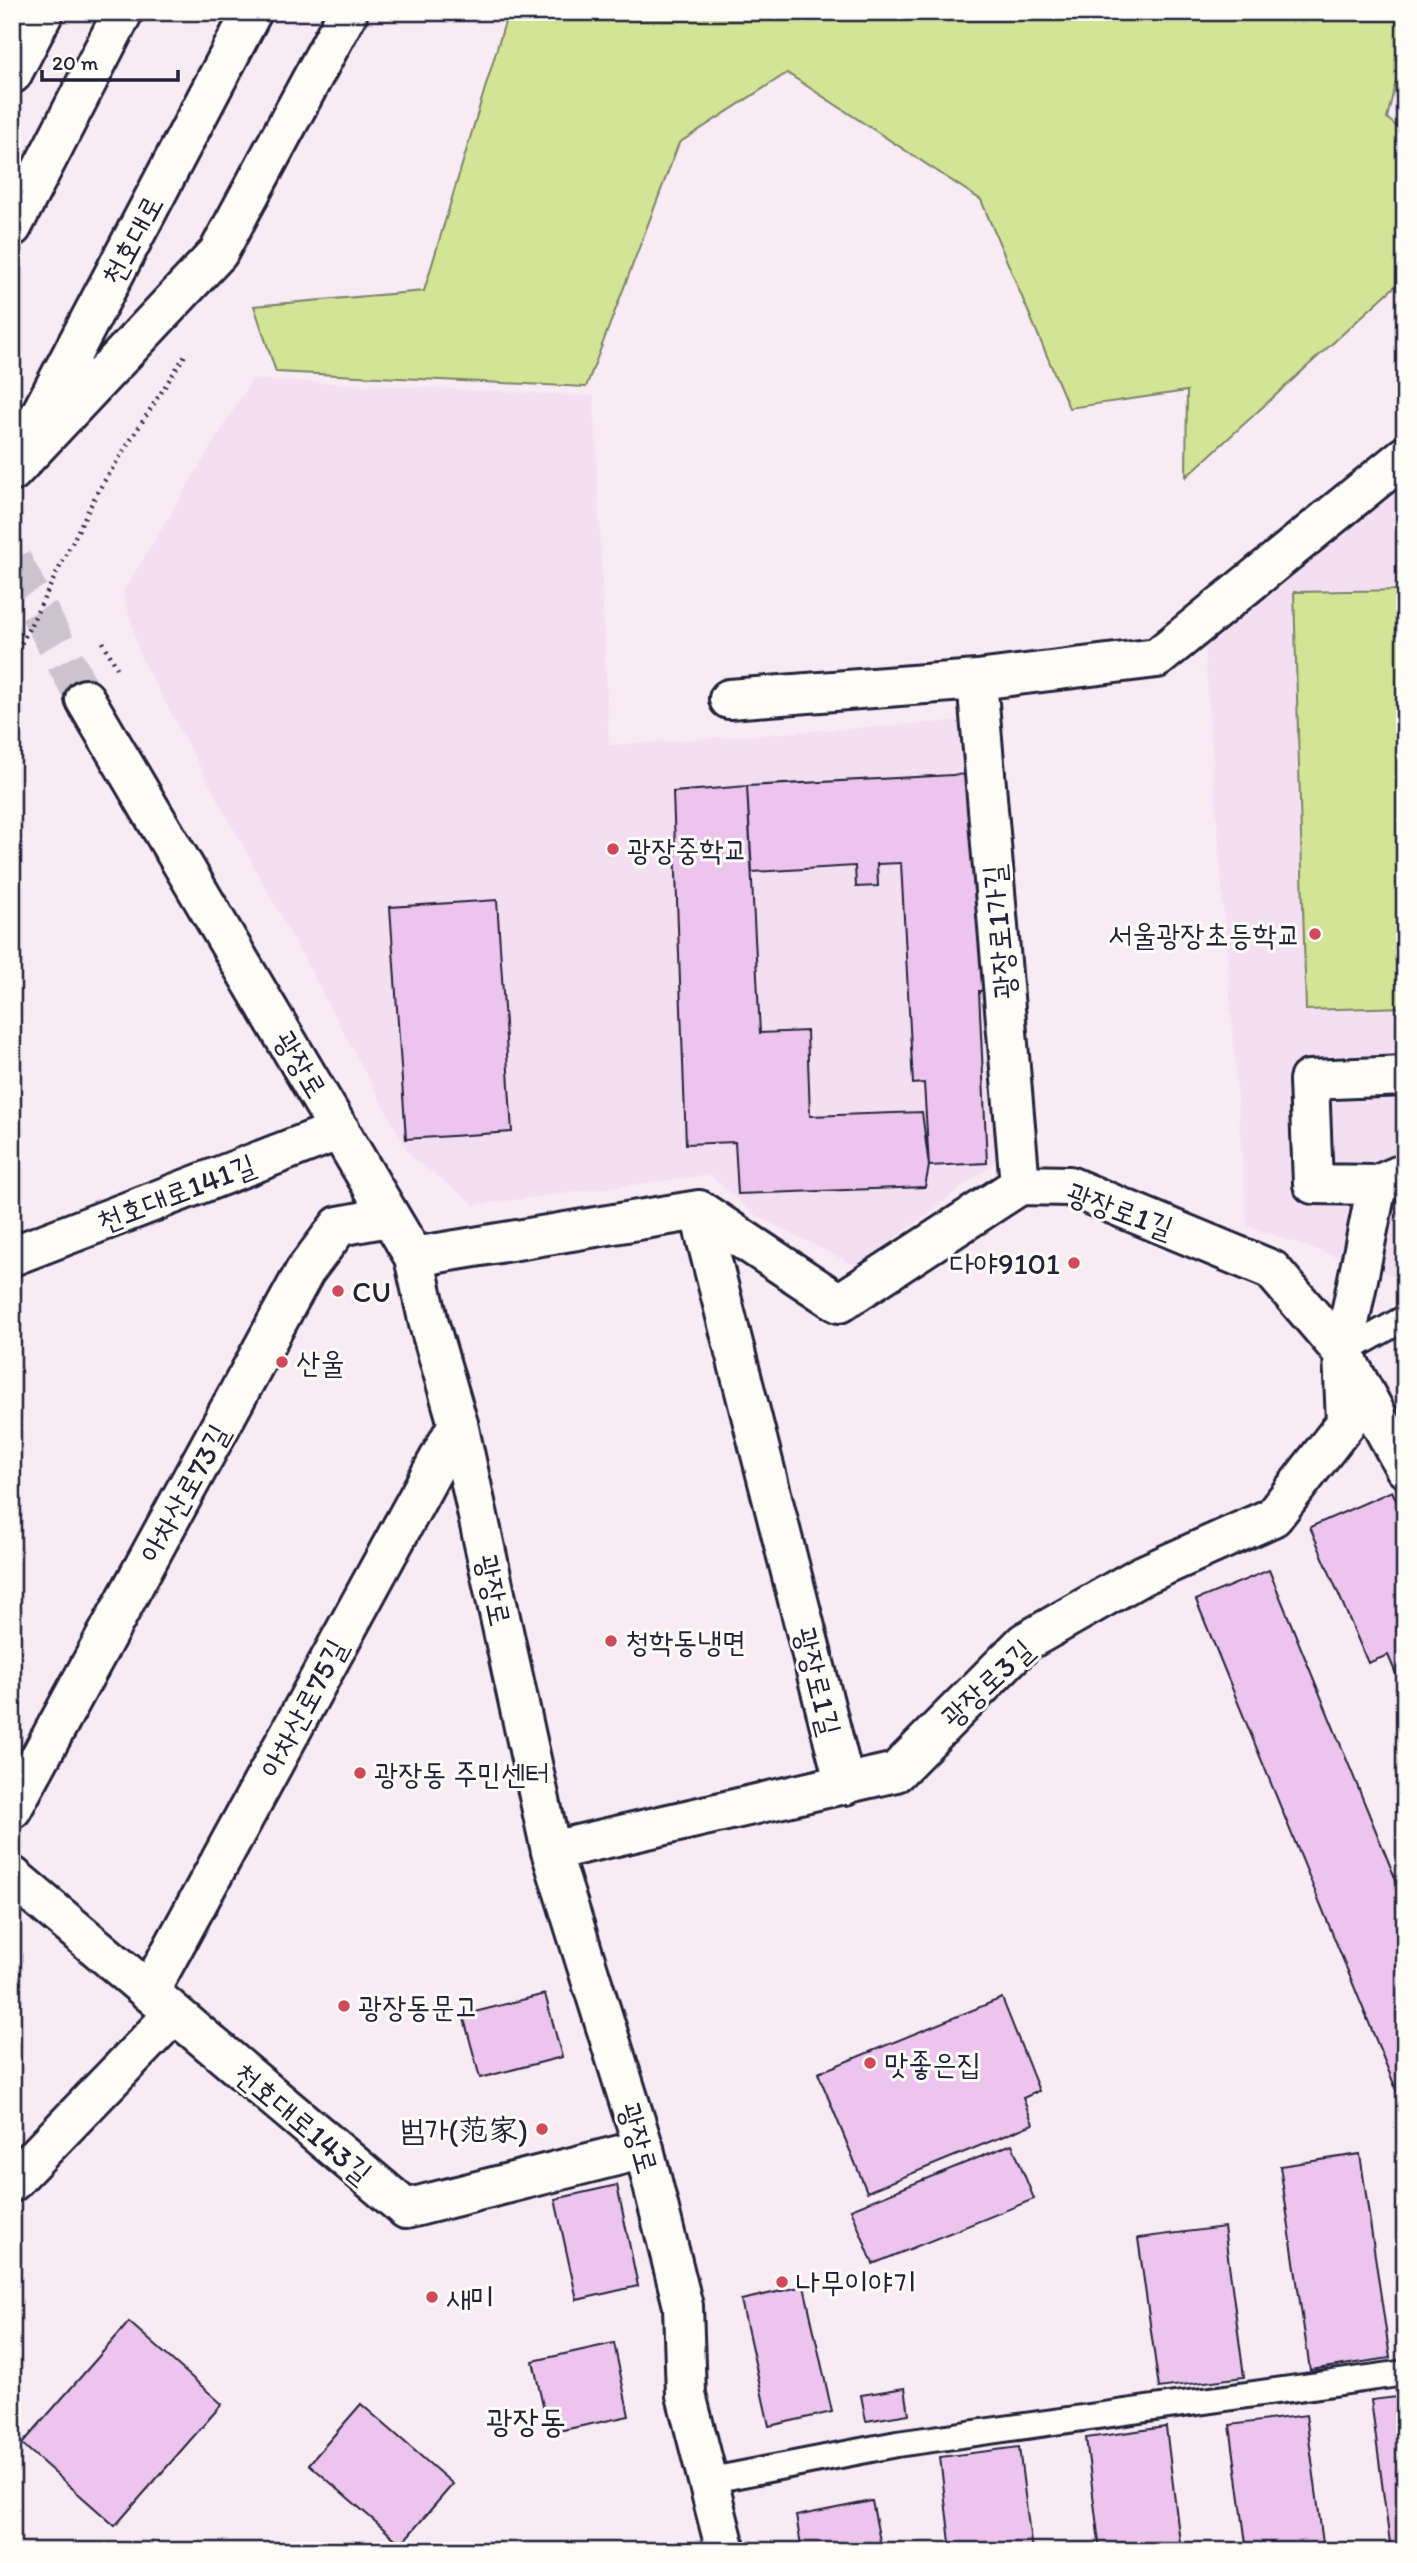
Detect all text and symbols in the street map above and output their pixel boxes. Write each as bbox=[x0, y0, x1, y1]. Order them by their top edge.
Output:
scale bar bbox=[42, 38, 178, 82]
text: 20 m bbox=[52, 50, 99, 75]
street label: 천호대로 bbox=[93, 189, 171, 291]
place label: 광장중학교 bbox=[627, 831, 748, 868]
marker: 광장중학교 bbox=[605, 841, 621, 857]
street label: 광장로1가길 bbox=[975, 863, 1023, 1001]
place label: 서울광장초등학교 bbox=[1108, 916, 1301, 953]
marker: 서울광장초등학교 bbox=[1307, 926, 1323, 942]
street label: 광장로 bbox=[266, 1023, 336, 1105]
street label: 천호대로141길 bbox=[92, 1146, 260, 1240]
street label: 광장로1길 bbox=[1062, 1174, 1178, 1246]
place label: 다야9101 bbox=[950, 1245, 1060, 1282]
marker: 다야9101 bbox=[1066, 1255, 1082, 1271]
place label: CU bbox=[352, 1273, 391, 1310]
marker: CU bbox=[330, 1283, 346, 1299]
place label: 산울 bbox=[296, 1344, 344, 1381]
marker: 산울 bbox=[274, 1354, 290, 1370]
street label: 아차산로73길 bbox=[131, 1418, 237, 1568]
street label: 광장로 bbox=[468, 1551, 520, 1629]
place label: 청학동냉면 bbox=[625, 1623, 746, 1660]
street label: 광장로1길 bbox=[787, 1623, 849, 1739]
street label: 광장로3길 bbox=[933, 1631, 1041, 1735]
street label: 아차산로75길 bbox=[251, 1633, 355, 1783]
marker: 청학동냉면 bbox=[603, 1633, 619, 1649]
place label: 광장동 주민센터 bbox=[374, 1755, 550, 1792]
marker: 광장동 주민센터 bbox=[352, 1765, 368, 1781]
place label: 광장동문고 bbox=[358, 1988, 479, 2025]
marker: 광장동문고 bbox=[336, 1998, 352, 2014]
place label: 맛좋은집 bbox=[884, 2045, 981, 2082]
street label: 천호대로143길 bbox=[226, 2055, 380, 2191]
marker: 맛좋은집 bbox=[862, 2055, 878, 2071]
street label: 광장로 bbox=[611, 2098, 667, 2178]
place label: 범가(范家) bbox=[400, 2111, 528, 2148]
marker: 범가(范家) bbox=[534, 2121, 550, 2137]
place label: 나무이야기 bbox=[796, 2264, 917, 2301]
marker: 나무이야기 bbox=[774, 2274, 790, 2290]
place label: 새미 bbox=[446, 2279, 494, 2316]
marker: 새미 bbox=[424, 2289, 440, 2305]
district label: 광장동 bbox=[486, 2401, 566, 2440]

